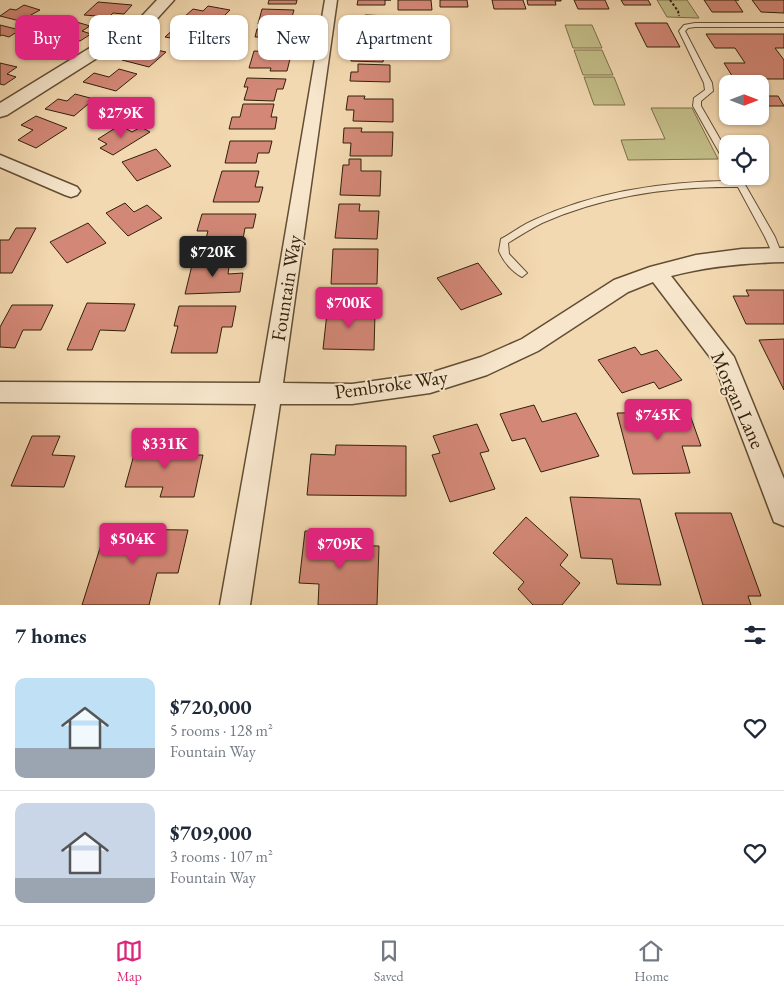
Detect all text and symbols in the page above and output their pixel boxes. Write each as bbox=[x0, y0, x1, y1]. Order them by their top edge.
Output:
chip: Buy bbox=[15, 15, 79, 60]
chip: Rent bbox=[89, 15, 160, 60]
chip: Filters bbox=[170, 15, 248, 60]
chip: New bbox=[258, 15, 328, 60]
chip: Apartment bbox=[338, 15, 450, 60]
north arrow bbox=[719, 75, 769, 125]
map controls bbox=[719, 75, 769, 185]
pin: $279K bbox=[86, 96, 156, 139]
text: $279K bbox=[99, 102, 143, 123]
button: locate bbox=[719, 135, 769, 185]
street label: Fountain Way bbox=[265, 233, 307, 343]
pin: $720K bbox=[178, 236, 248, 278]
text: $720K bbox=[191, 241, 235, 262]
pin: $700K bbox=[314, 286, 384, 329]
text: $700K bbox=[327, 292, 371, 313]
street label: Morgan Lane bbox=[705, 347, 771, 453]
street label: Pembroke Way bbox=[333, 363, 449, 405]
pin: $745K bbox=[623, 398, 693, 441]
text: $745K bbox=[636, 404, 680, 425]
pin: $331K bbox=[130, 428, 200, 470]
text: $331K bbox=[143, 433, 187, 454]
pin: $504K bbox=[98, 522, 168, 565]
text: $504K bbox=[111, 528, 155, 549]
pin: $709K bbox=[305, 528, 375, 570]
text: $709K bbox=[318, 533, 362, 554]
icon: filters bbox=[741, 621, 769, 649]
text: 7 homes bbox=[15, 622, 87, 649]
text: $720,000 bbox=[170, 693, 252, 720]
icon: home bbox=[55, 698, 115, 758]
icon: heart bbox=[741, 714, 769, 742]
text: 5 rooms · 128 m² bbox=[170, 720, 273, 741]
text: Fountain Way bbox=[170, 741, 256, 762]
text: $709,000 bbox=[170, 819, 252, 846]
icon: home bbox=[55, 823, 115, 883]
icon: heart bbox=[741, 839, 769, 867]
text: 3 rooms · 107 m² bbox=[170, 846, 273, 867]
text: Fountain Way bbox=[170, 867, 256, 888]
tab: Map bbox=[115, 937, 143, 985]
tab: Saved bbox=[374, 937, 404, 985]
tab: Home bbox=[634, 937, 669, 985]

